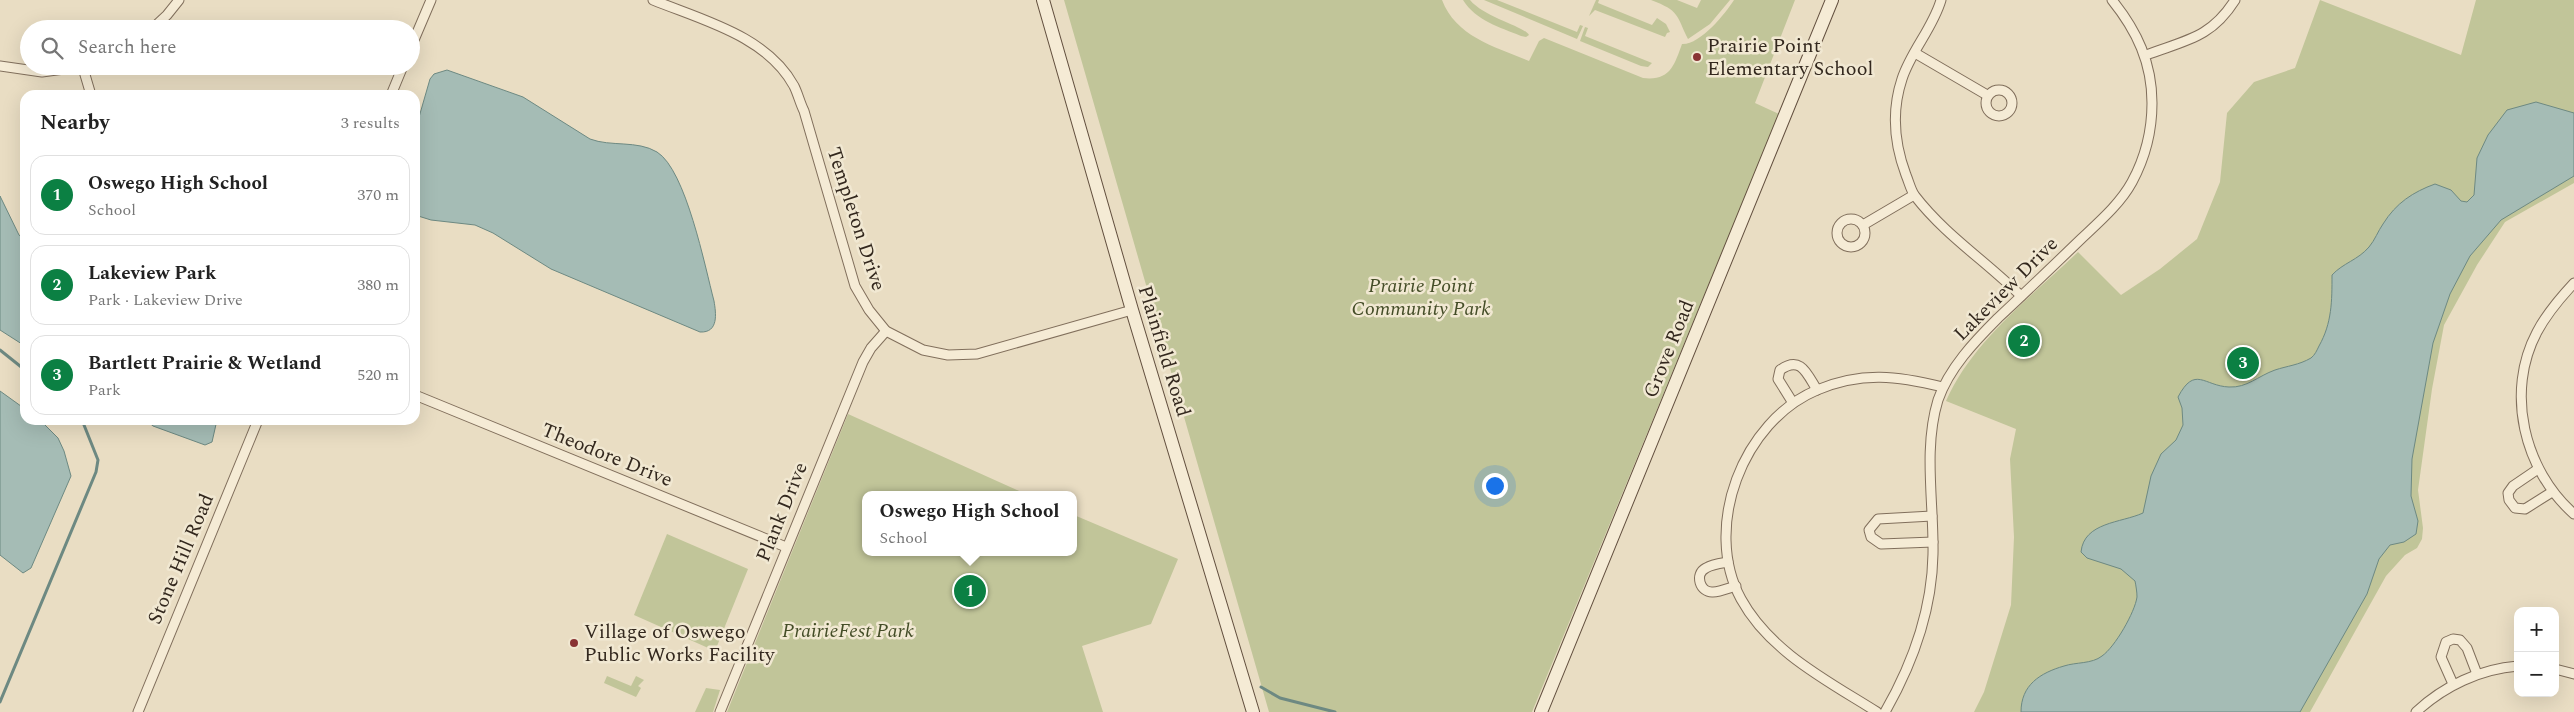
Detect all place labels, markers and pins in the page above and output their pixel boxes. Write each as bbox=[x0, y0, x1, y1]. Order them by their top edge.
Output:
place label: Prairie Point Elementary School bbox=[1707, 31, 1873, 84]
marker: Prairie Point Elementary School bbox=[1691, 51, 1703, 63]
pin: 2 bbox=[2008, 322, 2040, 360]
pin: 3 bbox=[2227, 344, 2259, 382]
pin: 1 bbox=[954, 572, 986, 610]
place label: Village of Oswego Public Works Facility bbox=[584, 617, 776, 670]
marker: Village of Oswego Public Works Facility bbox=[568, 637, 580, 649]

